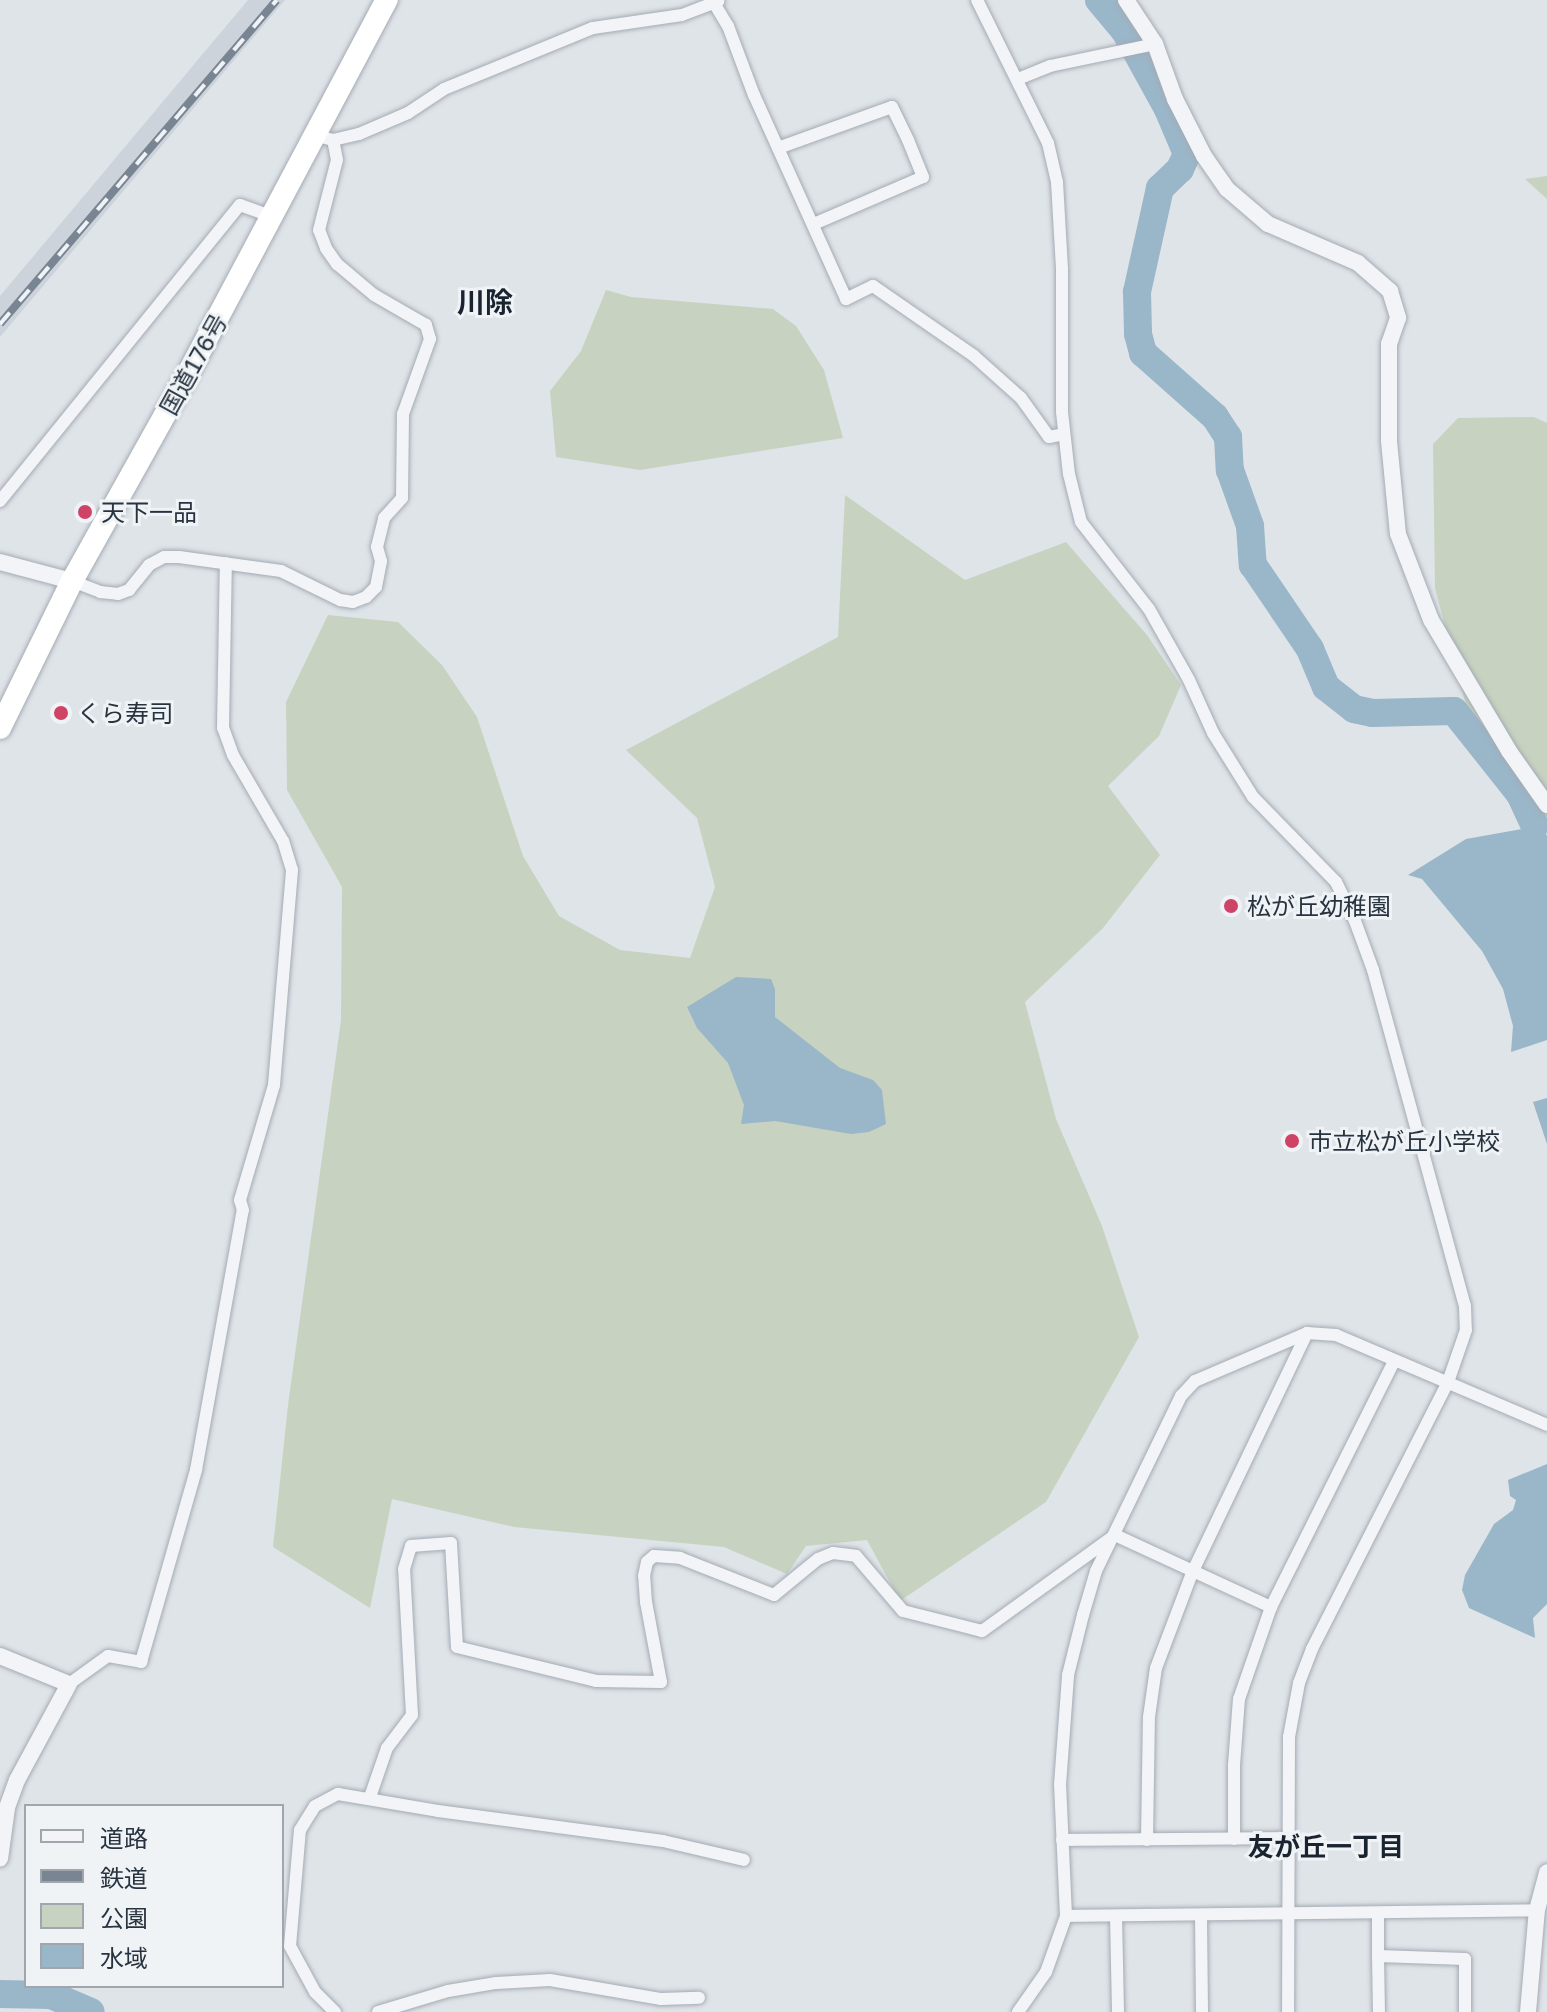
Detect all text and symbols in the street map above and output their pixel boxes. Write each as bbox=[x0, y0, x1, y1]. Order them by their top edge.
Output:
district label: 川除 bbox=[457, 285, 513, 319]
street label: 国道176号 bbox=[154, 309, 232, 419]
place label: 天下一品 bbox=[101, 498, 197, 526]
marker: 天下一品 bbox=[76, 503, 94, 521]
place label: くら寿司 bbox=[77, 699, 173, 727]
marker: くら寿司 bbox=[52, 704, 70, 722]
place label: 松が丘幼稚園 bbox=[1247, 892, 1391, 920]
marker: 松が丘幼稚園 bbox=[1222, 897, 1240, 915]
place label: 市立松が丘小学校 bbox=[1308, 1127, 1500, 1155]
marker: 市立松が丘小学校 bbox=[1283, 1132, 1301, 1150]
legend bbox=[24, 1804, 284, 1988]
text: 道路 bbox=[100, 1823, 148, 1852]
district label: 友が丘一丁目 bbox=[1248, 1831, 1404, 1863]
text: 鉄道 bbox=[100, 1863, 148, 1892]
text: 公園 bbox=[100, 1903, 148, 1932]
text: 水域 bbox=[100, 1943, 148, 1972]

